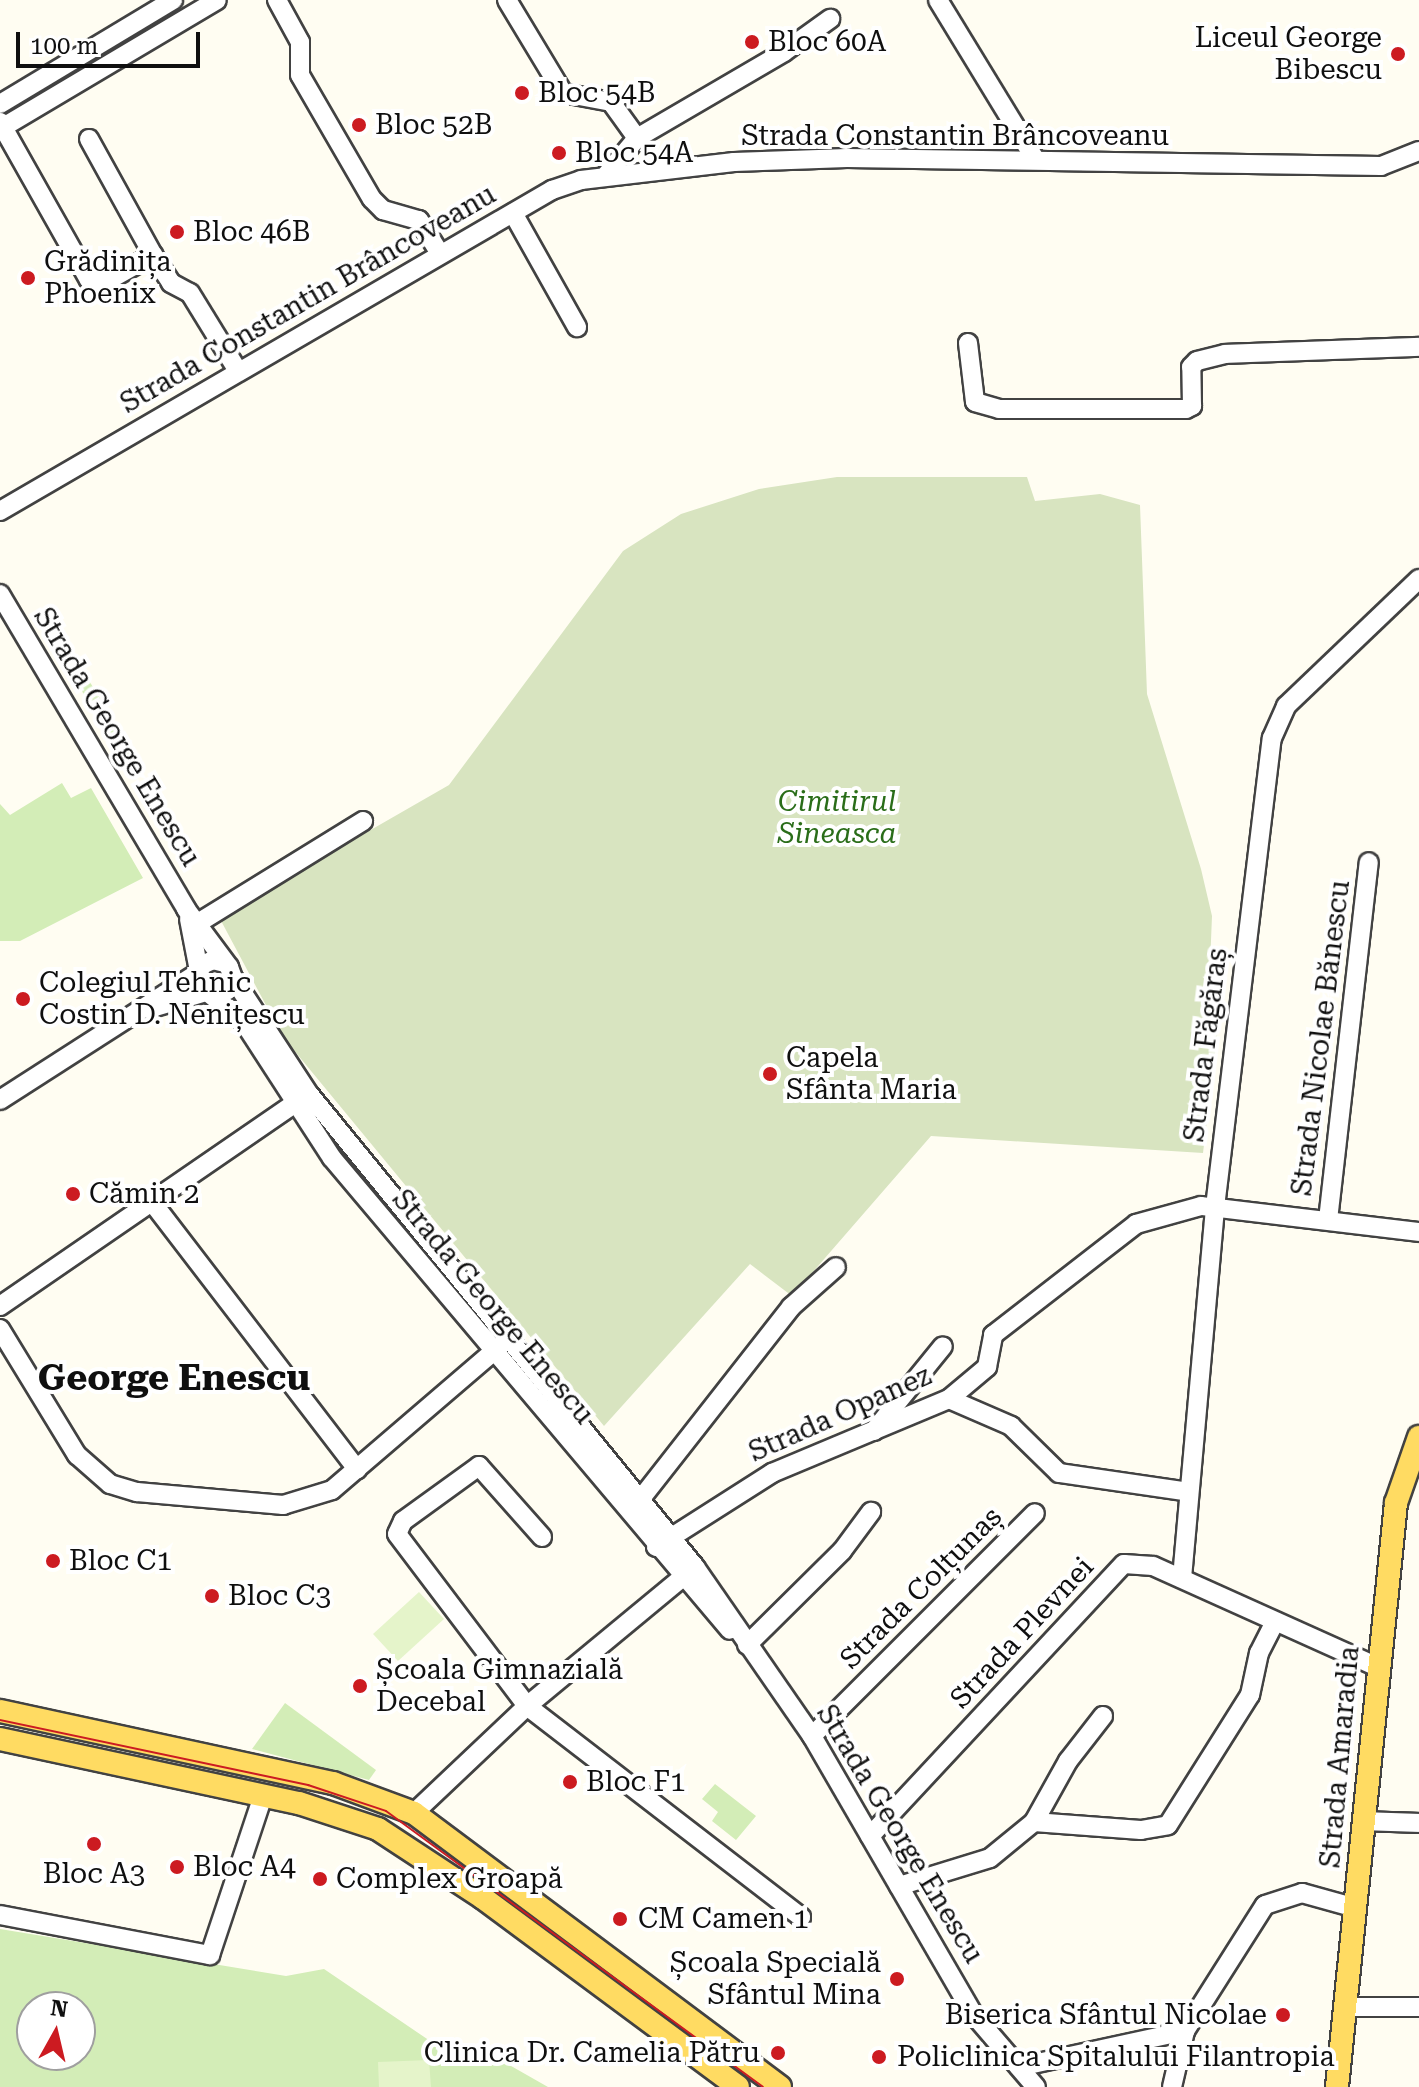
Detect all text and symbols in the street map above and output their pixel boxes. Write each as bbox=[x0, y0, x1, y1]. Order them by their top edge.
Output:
scale bar bbox=[20, 16, 204, 66]
place label: Liceul George Bibescu bbox=[1195, 21, 1382, 87]
place label: Bloc 60A bbox=[768, 25, 886, 59]
text: 100 m bbox=[30, 32, 98, 60]
marker: Bloc 60A bbox=[743, 33, 761, 51]
marker: Liceul George Bibescu bbox=[1389, 45, 1407, 63]
place label: Bloc 54B bbox=[538, 76, 655, 110]
marker: Bloc 54B bbox=[513, 84, 531, 102]
place label: Bloc 52B bbox=[375, 108, 492, 142]
marker: Bloc 52B bbox=[350, 116, 368, 134]
street label: Strada Constantin Brâncoveanu bbox=[741, 119, 1169, 153]
place label: Bloc 54A bbox=[575, 136, 693, 170]
marker: Bloc 54A bbox=[550, 144, 568, 162]
street label: Strada Constantin Brâncoveanu bbox=[114, 178, 502, 420]
place label: Bloc 46B bbox=[193, 215, 310, 249]
marker: Bloc 46B bbox=[168, 223, 186, 241]
place label: Grădinița Phoenix bbox=[44, 245, 172, 311]
marker: Grădinița Phoenix bbox=[19, 269, 37, 287]
street label: Strada George Enescu bbox=[26, 602, 208, 872]
park label: Cimitirul Sineasca bbox=[778, 785, 896, 851]
street label: Strada Nicolae Bănescu bbox=[1285, 878, 1357, 1198]
street label: Strada Făgăraș bbox=[1177, 946, 1235, 1144]
place label: Colegiul Tehnic Costin D. Nenițescu bbox=[39, 966, 305, 1032]
marker: Colegiul Tehnic Costin D. Nenițescu bbox=[14, 990, 32, 1008]
place label: Capela Sfânta Maria bbox=[786, 1041, 957, 1107]
marker: Capela Sfânta Maria bbox=[761, 1065, 779, 1083]
place label: Cămin 2 bbox=[89, 1177, 200, 1211]
street label: Strada George Enescu bbox=[385, 1183, 601, 1431]
marker: Cămin 2 bbox=[64, 1185, 82, 1203]
district label: George Enescu bbox=[38, 1357, 310, 1401]
street label: Strada Opanez bbox=[744, 1359, 936, 1469]
street label: Strada Colțunaș bbox=[833, 1500, 1009, 1676]
place label: Bloc C1 bbox=[69, 1544, 172, 1578]
street label: Strada Plevnei bbox=[943, 1551, 1101, 1715]
marker: Bloc C1 bbox=[44, 1552, 62, 1570]
place label: Bloc C3 bbox=[228, 1579, 331, 1613]
marker: Bloc C3 bbox=[203, 1587, 221, 1605]
street label: Strada Amaradia bbox=[1314, 1645, 1366, 1869]
place label: Școala Gimnazială Decebal bbox=[376, 1653, 623, 1719]
marker: Școala Gimnazială Decebal bbox=[351, 1677, 369, 1695]
street label: Strada George Enescu bbox=[809, 1699, 991, 1969]
place label: Bloc F1 bbox=[586, 1765, 686, 1799]
marker: Bloc F1 bbox=[561, 1773, 579, 1791]
marker: Bloc A3 bbox=[85, 1835, 103, 1853]
place label: Bloc A4 bbox=[193, 1850, 296, 1884]
place label: Bloc A3 bbox=[43, 1857, 145, 1891]
marker: Bloc A4 bbox=[168, 1858, 186, 1876]
place label: Complex Groapă bbox=[336, 1862, 563, 1896]
marker: Complex Groapă bbox=[311, 1870, 329, 1888]
place label: CM Camen 1 bbox=[638, 1902, 809, 1936]
marker: CM Camen 1 bbox=[609, 1908, 631, 1930]
place label: Școala Specială Sfântul Mina bbox=[670, 1946, 881, 2012]
marker: Școala Specială Sfântul Mina bbox=[888, 1970, 906, 1988]
north arrow bbox=[16, 1991, 96, 2071]
text: N bbox=[49, 1995, 69, 2022]
place label: Biserica Sfântul Nicolae bbox=[945, 1998, 1267, 2032]
marker: Biserica Sfântul Nicolae bbox=[1274, 2006, 1292, 2024]
place label: Clinica Dr. Camelia Pătru bbox=[424, 2036, 760, 2070]
place label: Policlinica Spitalului Filantropia bbox=[897, 2040, 1335, 2074]
marker: Clinica Dr. Camelia Pătru bbox=[767, 2042, 789, 2064]
marker: Policlinica Spitalului Filantropia bbox=[868, 2046, 890, 2068]

